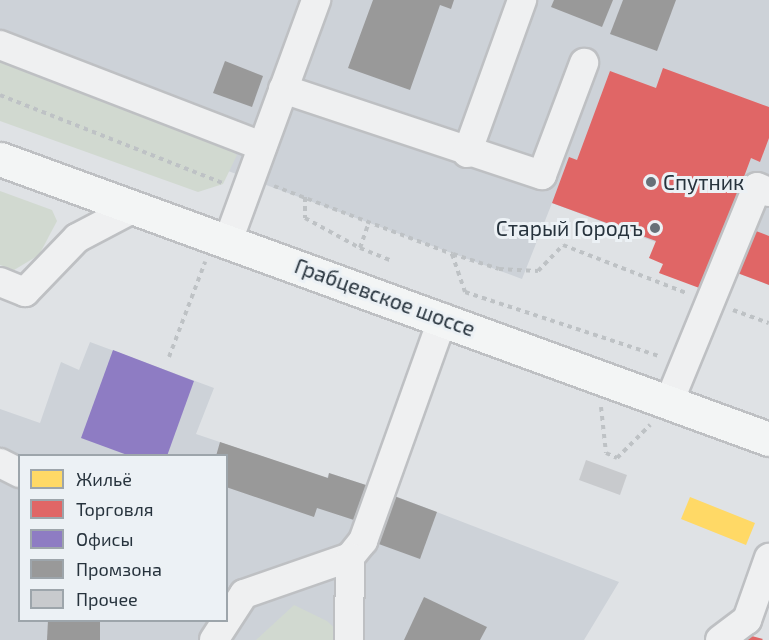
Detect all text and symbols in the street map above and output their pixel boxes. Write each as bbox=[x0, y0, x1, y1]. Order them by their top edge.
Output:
place label: Спутник bbox=[663, 169, 744, 195]
marker: Спутник bbox=[644, 175, 658, 189]
place label: Старый Городъ bbox=[496, 215, 643, 241]
marker: Старый Городъ bbox=[648, 221, 662, 235]
street label: Грабцевское шоссе bbox=[291, 253, 479, 341]
legend bbox=[18, 454, 228, 622]
text: Жильё bbox=[76, 468, 132, 490]
text: Торговля bbox=[76, 498, 154, 520]
text: Офисы bbox=[76, 528, 133, 550]
text: Промзона bbox=[76, 558, 162, 580]
text: Прочее bbox=[76, 588, 138, 610]

